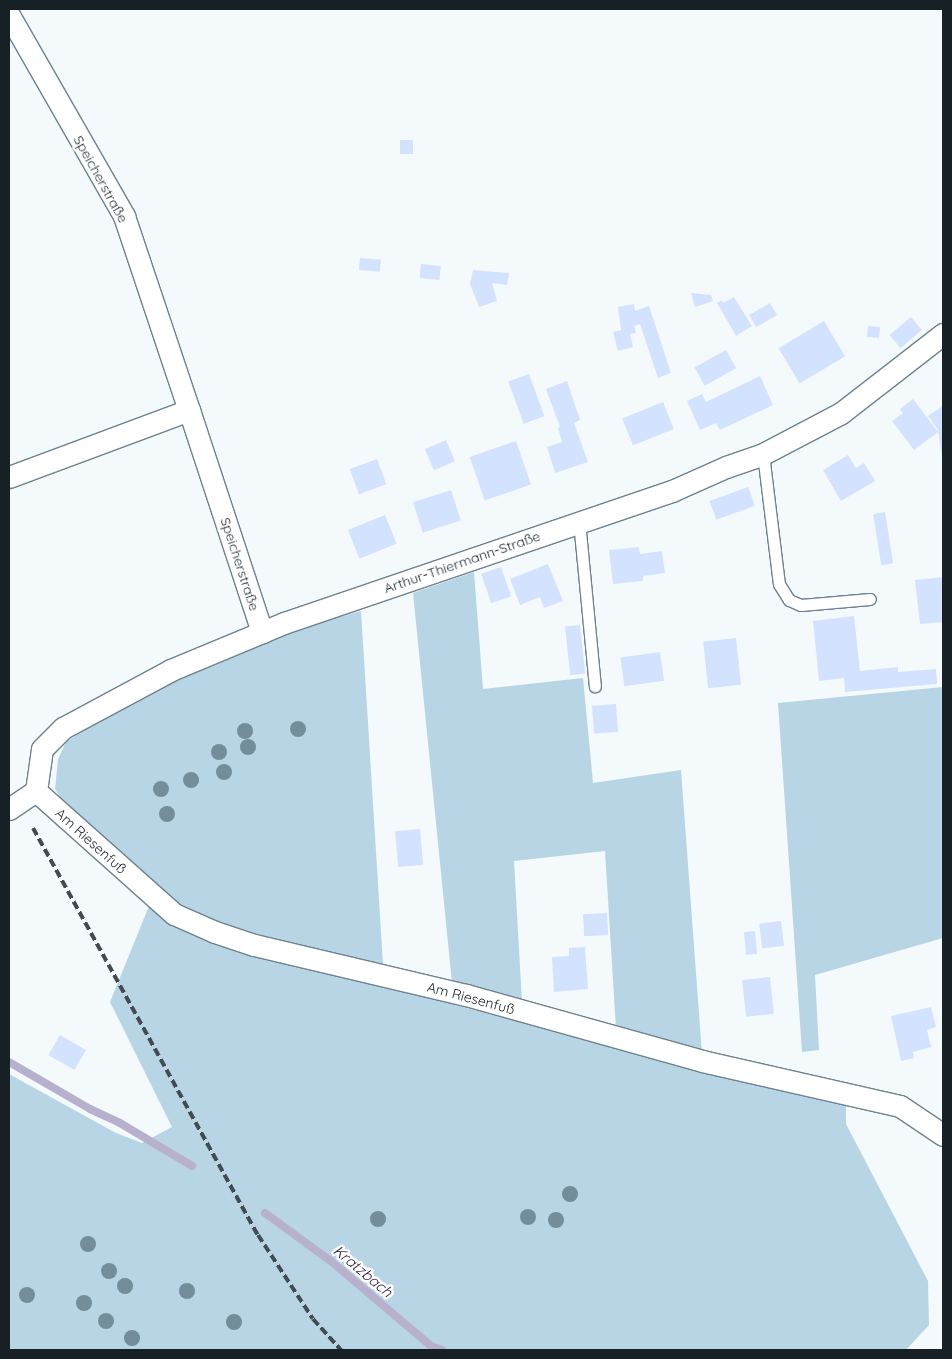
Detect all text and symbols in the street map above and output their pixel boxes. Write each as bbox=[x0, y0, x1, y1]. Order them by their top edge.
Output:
street label: Speicherstraße bbox=[70, 132, 132, 226]
street label: Speicherstraße bbox=[217, 515, 263, 613]
street label: Arthur-Thiermann-Straße bbox=[382, 527, 542, 597]
street label: Am Riesenfuß bbox=[52, 805, 130, 877]
street label: Am Riesenfuß bbox=[425, 978, 517, 1018]
water label: Kratzbach bbox=[330, 1241, 396, 1301]

